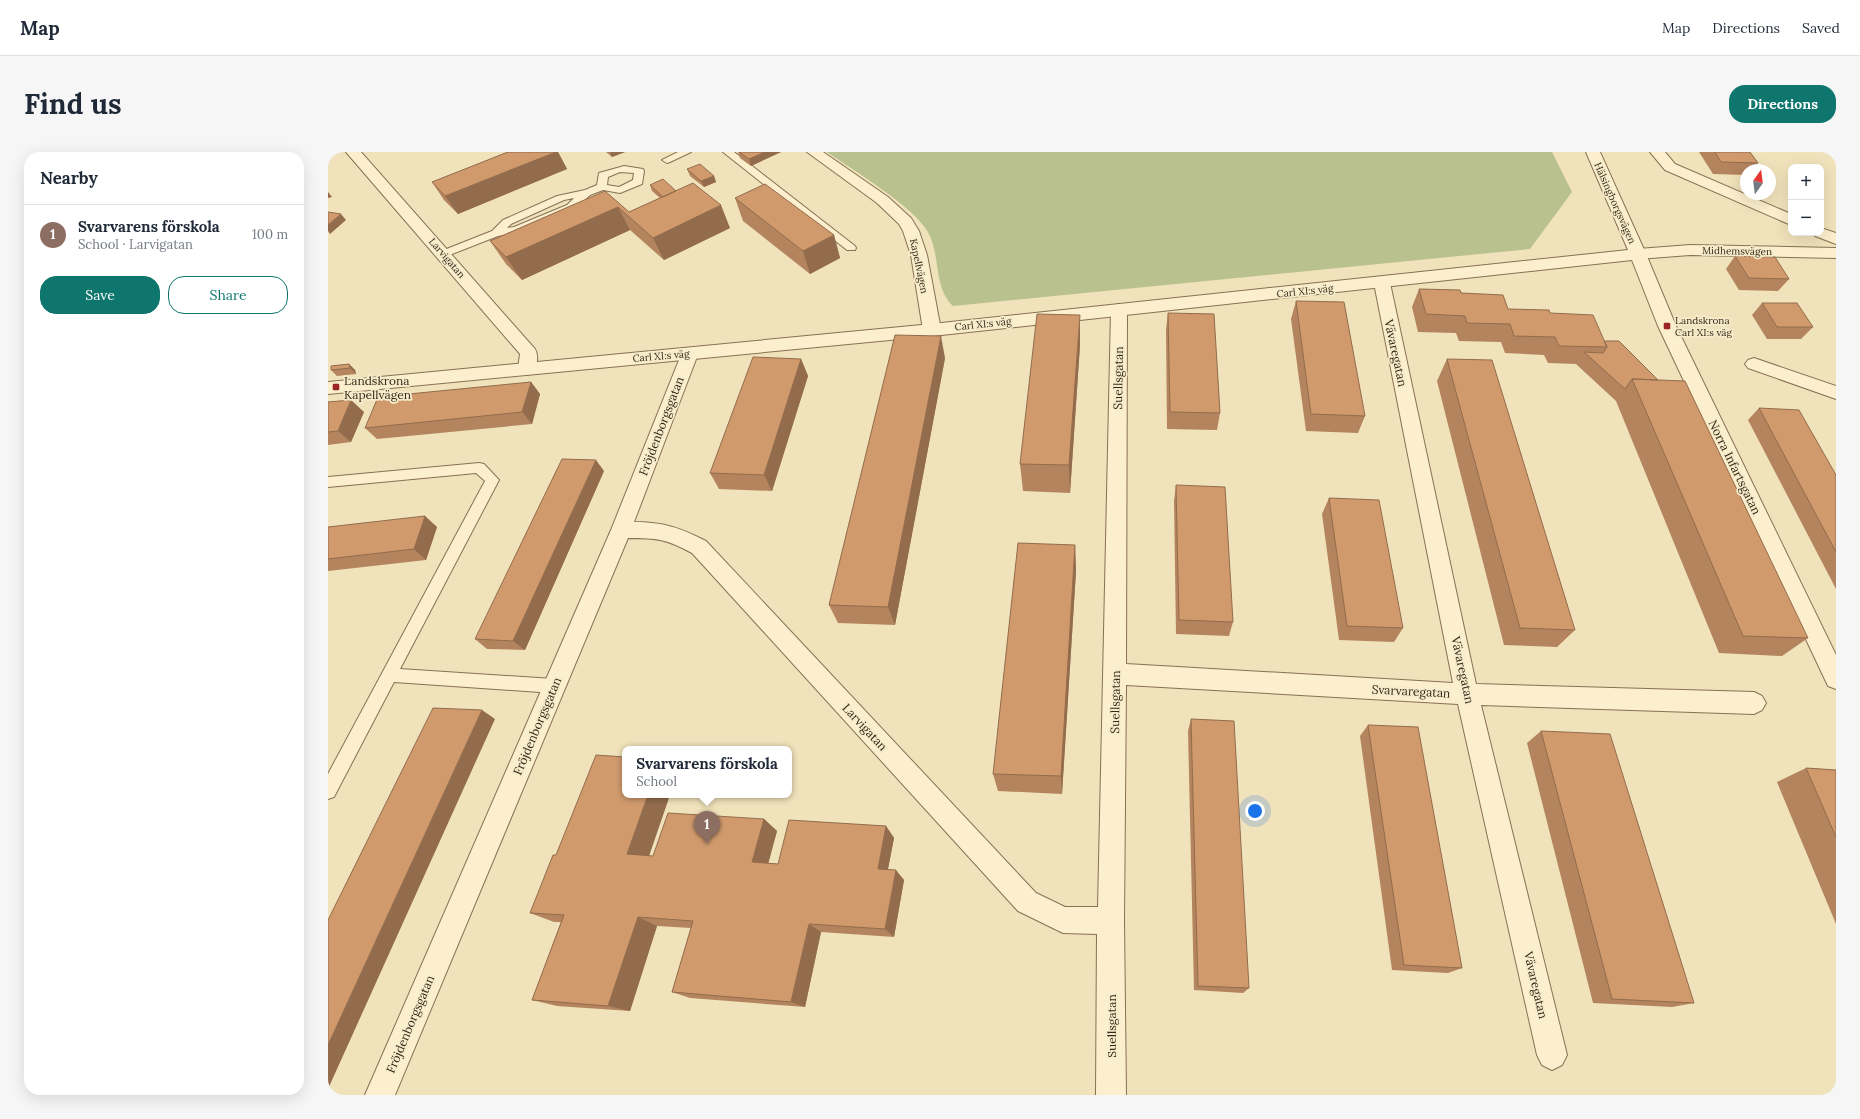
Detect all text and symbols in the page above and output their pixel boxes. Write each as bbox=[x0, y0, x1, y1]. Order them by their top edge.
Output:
text: Map bbox=[20, 16, 60, 40]
text: Map bbox=[1662, 19, 1690, 37]
text: Directions bbox=[1712, 19, 1780, 37]
text: Saved bbox=[1802, 19, 1840, 37]
button: Directions bbox=[1729, 85, 1836, 123]
text: Find us bbox=[24, 86, 122, 122]
street label: Hälsingborgsvägen bbox=[1591, 160, 1639, 246]
north arrow bbox=[1740, 164, 1776, 200]
map controls bbox=[1788, 164, 1824, 236]
button: + bbox=[1788, 164, 1824, 200]
text: Nearby bbox=[40, 167, 98, 189]
button: − bbox=[1788, 200, 1824, 236]
text: Svarvarens förskola bbox=[78, 217, 220, 236]
text: 1 bbox=[50, 226, 56, 243]
text: 100 m bbox=[252, 226, 288, 243]
street label: Larvigatan bbox=[426, 235, 468, 281]
text: School · Larvigatan bbox=[78, 236, 193, 253]
street label: Kapellvägen bbox=[907, 237, 931, 295]
street label: Midhemsvägen bbox=[1702, 244, 1772, 258]
button: Save bbox=[40, 276, 160, 314]
button: Share bbox=[168, 276, 288, 314]
street label: Carl XI:s väg bbox=[1276, 282, 1335, 300]
place label: Landskrona Carl XI:s väg bbox=[1675, 314, 1733, 339]
street label: Carl XI:s väg bbox=[954, 315, 1013, 333]
street label: Vävaregatan bbox=[1381, 317, 1410, 388]
marker: Landskrona Carl XI:s väg bbox=[1662, 321, 1672, 331]
street label: Suellsgatan bbox=[1110, 346, 1126, 410]
street label: Carl XI:s väg bbox=[632, 347, 690, 365]
place label: Landskrona Kapellvägen bbox=[344, 373, 411, 402]
street label: Fröjdenborgsgatan bbox=[635, 374, 687, 478]
marker: Landskrona Kapellvägen bbox=[331, 382, 341, 392]
street label: Norra Infartsgatan bbox=[1706, 417, 1764, 517]
street label: Vävaregatan bbox=[1448, 634, 1477, 705]
street label: Suellsgatan bbox=[1107, 670, 1123, 734]
street label: Fröjdenborgsgatan bbox=[510, 675, 564, 777]
street label: Svarvaregatan bbox=[1371, 681, 1451, 701]
street label: Larvigatan bbox=[839, 700, 891, 754]
popup bbox=[622, 746, 792, 798]
text: Svarvarens förskola bbox=[636, 754, 778, 773]
text: School bbox=[636, 773, 677, 790]
your location bbox=[1245, 801, 1265, 821]
pin: 1 bbox=[694, 811, 720, 844]
street label: Vävaregatan bbox=[1521, 949, 1551, 1020]
street label: Fröjdenborgsgatan bbox=[383, 973, 437, 1075]
street label: Suellsgatan bbox=[1104, 994, 1119, 1058]

